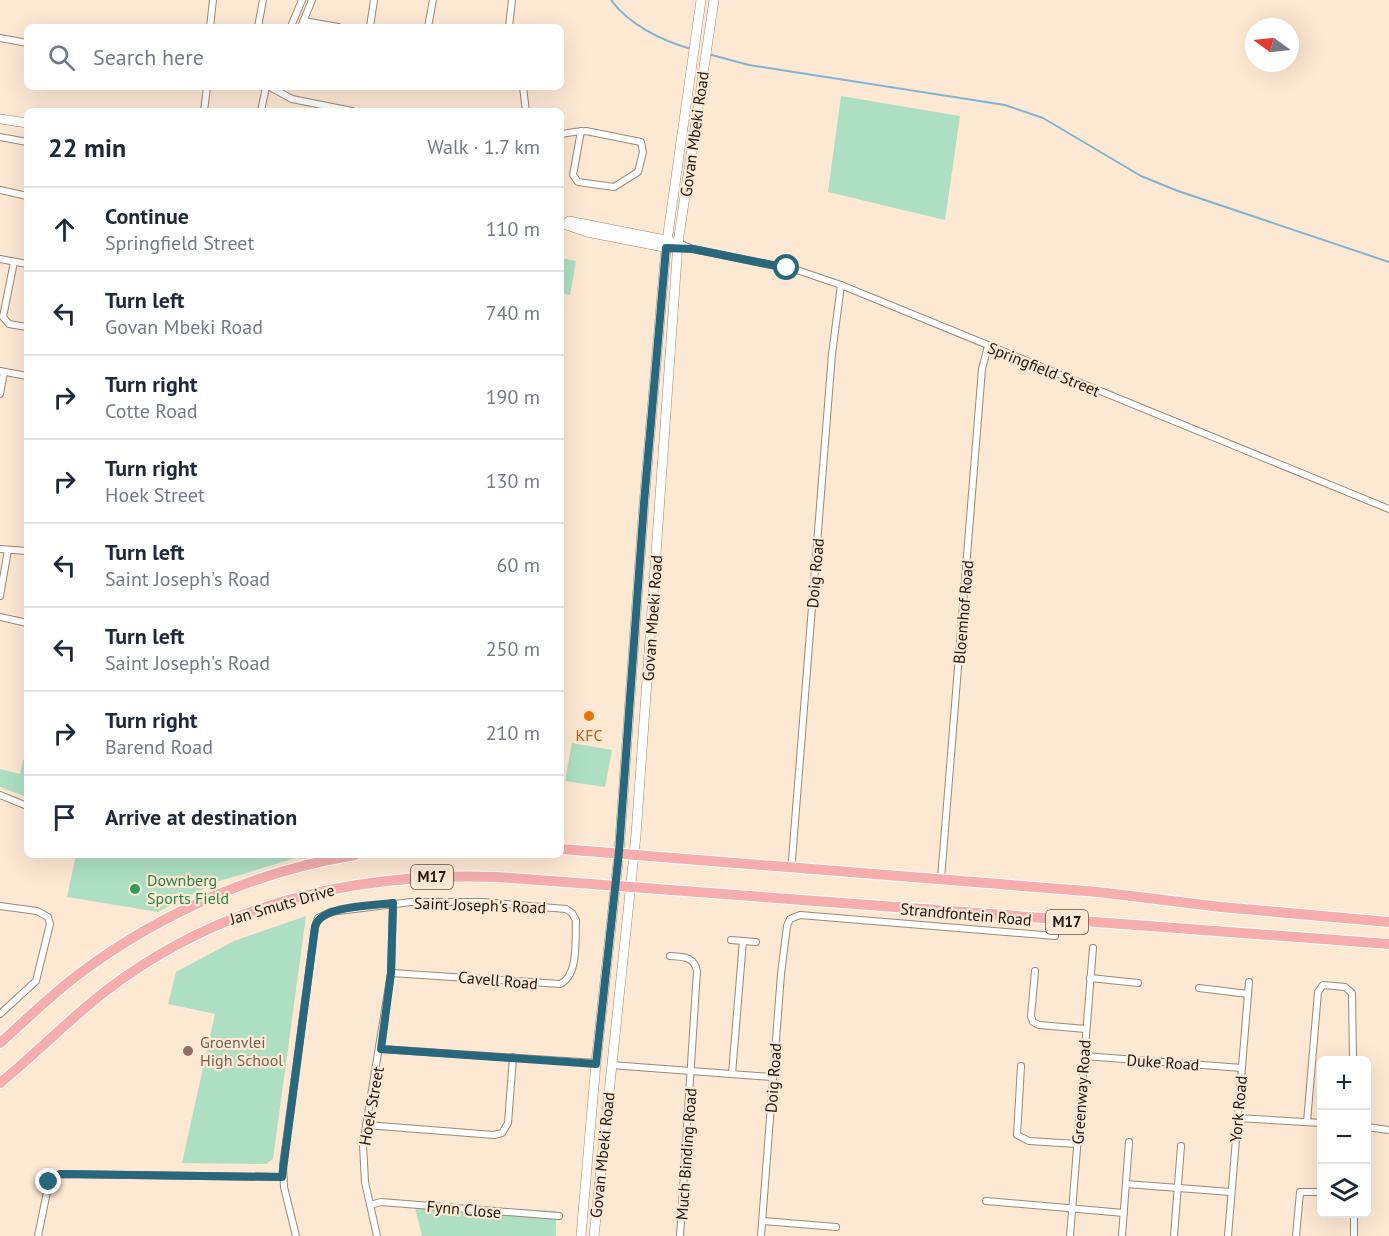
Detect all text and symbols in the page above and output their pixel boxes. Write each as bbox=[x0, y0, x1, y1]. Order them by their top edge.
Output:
north arrow bbox=[1245, 18, 1299, 72]
search box bbox=[24, 24, 564, 90]
icon: search bbox=[45, 41, 78, 74]
text: Search here bbox=[93, 43, 204, 71]
street label: Govan Mbeki Road bbox=[675, 70, 713, 198]
text: 22 min bbox=[48, 131, 126, 164]
text: Walk · 1.7 km bbox=[427, 134, 540, 160]
text: Continue bbox=[105, 202, 189, 230]
icon: ahead bbox=[48, 213, 81, 246]
text: 110 m bbox=[486, 216, 540, 242]
text: Springfield Street bbox=[105, 230, 254, 256]
route start bbox=[773, 254, 799, 280]
text: Turn left bbox=[105, 286, 185, 314]
icon: left bbox=[48, 297, 81, 330]
text: 740 m bbox=[486, 300, 540, 326]
text: Govan Mbeki Road bbox=[105, 314, 263, 340]
street label: Springfield Street bbox=[985, 337, 1104, 401]
text: Turn right bbox=[105, 370, 197, 398]
icon: right bbox=[48, 381, 81, 414]
text: 190 m bbox=[486, 384, 540, 410]
text: Cotte Road bbox=[105, 398, 198, 424]
text: Turn right bbox=[105, 454, 197, 482]
icon: right bbox=[48, 465, 81, 498]
text: 130 m bbox=[486, 468, 540, 494]
text: Hoek Street bbox=[105, 482, 205, 508]
street label: Doig Road bbox=[802, 537, 828, 609]
text: Turn left bbox=[105, 538, 185, 566]
icon: left bbox=[48, 549, 81, 582]
text: 60 m bbox=[497, 552, 540, 578]
street label: Govan Mbeki Road bbox=[638, 554, 666, 682]
street label: Bloemhof Road bbox=[949, 559, 977, 665]
text: Saint Joseph's Road bbox=[105, 566, 270, 592]
text: Turn left bbox=[105, 622, 185, 650]
icon: left bbox=[48, 633, 81, 666]
text: 250 m bbox=[486, 636, 540, 662]
text: Saint Joseph's Road bbox=[105, 650, 270, 676]
text: Turn right bbox=[105, 706, 197, 734]
marker: KFC bbox=[582, 709, 596, 723]
icon: right bbox=[48, 717, 81, 750]
text: 210 m bbox=[486, 720, 540, 746]
place label: KFC bbox=[575, 725, 603, 745]
text: Barend Road bbox=[105, 734, 213, 760]
icon: arrive bbox=[48, 801, 81, 834]
text: Arrive at destination bbox=[105, 803, 297, 831]
road number: M17 bbox=[411, 865, 453, 889]
place label: Downberg Sports Field bbox=[147, 870, 229, 908]
street label: Jan Smuts Drive bbox=[226, 879, 337, 929]
marker: Downberg Sports Field bbox=[128, 882, 142, 896]
street label: Saint Joseph's Road bbox=[414, 893, 546, 917]
street label: Strandfontein Road bbox=[900, 898, 1032, 930]
road number: M17 bbox=[1046, 910, 1088, 934]
street label: Cavell Road bbox=[457, 967, 539, 993]
place label: Groenvlei High School bbox=[200, 1032, 283, 1070]
street label: Greenway Road bbox=[1067, 1039, 1095, 1145]
street label: Doig Road bbox=[761, 1042, 785, 1114]
marker: Groenvlei High School bbox=[181, 1044, 195, 1058]
street label: Duke Road bbox=[1126, 1049, 1200, 1075]
map controls bbox=[1317, 1056, 1371, 1218]
button: + bbox=[1317, 1056, 1371, 1110]
street label: Hoek Street bbox=[354, 1064, 388, 1147]
street label: York Road bbox=[1225, 1075, 1251, 1143]
street label: Much Binding Road bbox=[671, 1087, 701, 1221]
street label: Govan Mbeki Road bbox=[585, 1091, 619, 1219]
button: − bbox=[1317, 1110, 1371, 1164]
button: layers bbox=[1317, 1164, 1371, 1218]
route end bbox=[35, 1168, 61, 1194]
street label: Fynn Close bbox=[426, 1196, 502, 1222]

